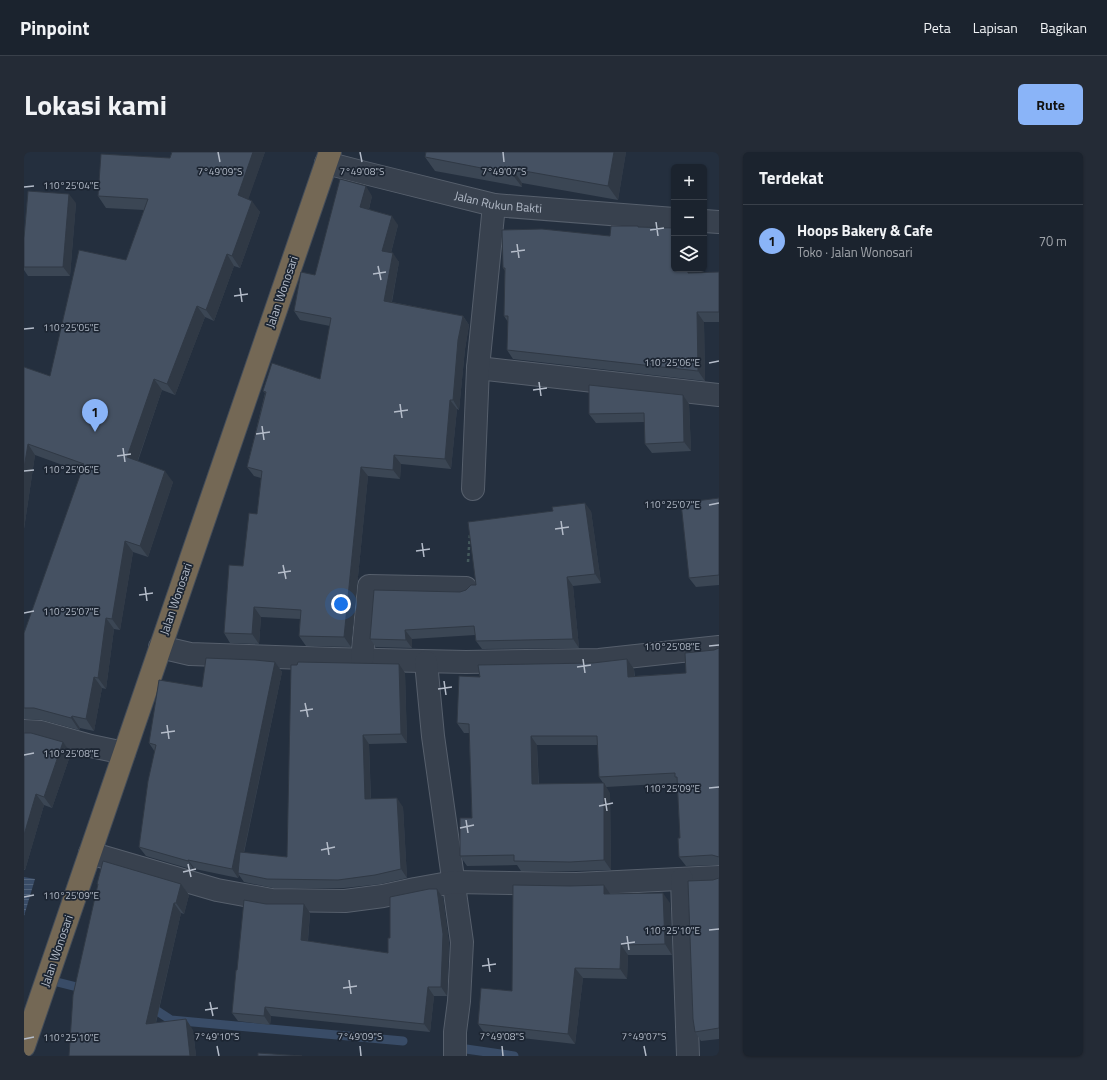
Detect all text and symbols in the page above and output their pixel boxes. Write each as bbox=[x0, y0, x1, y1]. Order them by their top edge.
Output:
text: Pinpoint bbox=[20, 13, 89, 42]
text: Peta bbox=[923, 17, 951, 38]
text: Lapisan bbox=[973, 17, 1018, 38]
text: Bagikan bbox=[1040, 17, 1087, 38]
text: Lokasi kami bbox=[24, 83, 167, 126]
button: Rute bbox=[1018, 84, 1083, 125]
text: 7°49'09"S bbox=[198, 164, 242, 179]
text: 7°49'08"S bbox=[340, 164, 384, 179]
text: 7°49'07"S bbox=[482, 164, 526, 179]
map controls bbox=[671, 164, 707, 272]
button: + bbox=[671, 164, 707, 200]
text: Terdekat bbox=[759, 165, 823, 191]
text: 110°25'04"E bbox=[43, 178, 100, 193]
street label: Jalan Rukun Bakti bbox=[453, 186, 543, 218]
button: − bbox=[671, 200, 707, 236]
text: Hoops Bakery & Cafe bbox=[797, 219, 933, 242]
text: 1 bbox=[768, 231, 776, 251]
text: 70 m bbox=[1039, 231, 1067, 251]
button: layers bbox=[671, 236, 707, 272]
text: Toko · Jalan Wonosari bbox=[797, 242, 912, 262]
street label: Jalan Wonosari bbox=[260, 253, 303, 330]
text: 110°25'05"E bbox=[43, 320, 100, 335]
text: 110°25'06"E bbox=[644, 355, 701, 370]
pin: 1 bbox=[82, 399, 108, 432]
text: 110°25'06"E bbox=[43, 462, 100, 477]
text: 110°25'07"E bbox=[644, 497, 701, 512]
street label: Jalan Wonosari bbox=[154, 560, 197, 637]
your location bbox=[331, 594, 351, 614]
text: 110°25'07"E bbox=[43, 604, 100, 619]
text: 110°25'08"E bbox=[644, 639, 701, 654]
text: 110°25'08"E bbox=[43, 746, 100, 761]
text: 110°25'09"E bbox=[644, 781, 701, 796]
text: 110°25'09"E bbox=[43, 888, 100, 903]
street label: Jalan Wonosari bbox=[35, 912, 78, 989]
text: 110°25'10"E bbox=[644, 923, 701, 938]
text: 7°49'10"S bbox=[195, 1029, 239, 1044]
text: 7°49'09"S bbox=[338, 1029, 382, 1044]
text: 7°49'08"S bbox=[480, 1029, 524, 1044]
text: 7°49'07"S bbox=[622, 1029, 666, 1044]
text: 110°25'10"E bbox=[43, 1030, 100, 1045]

